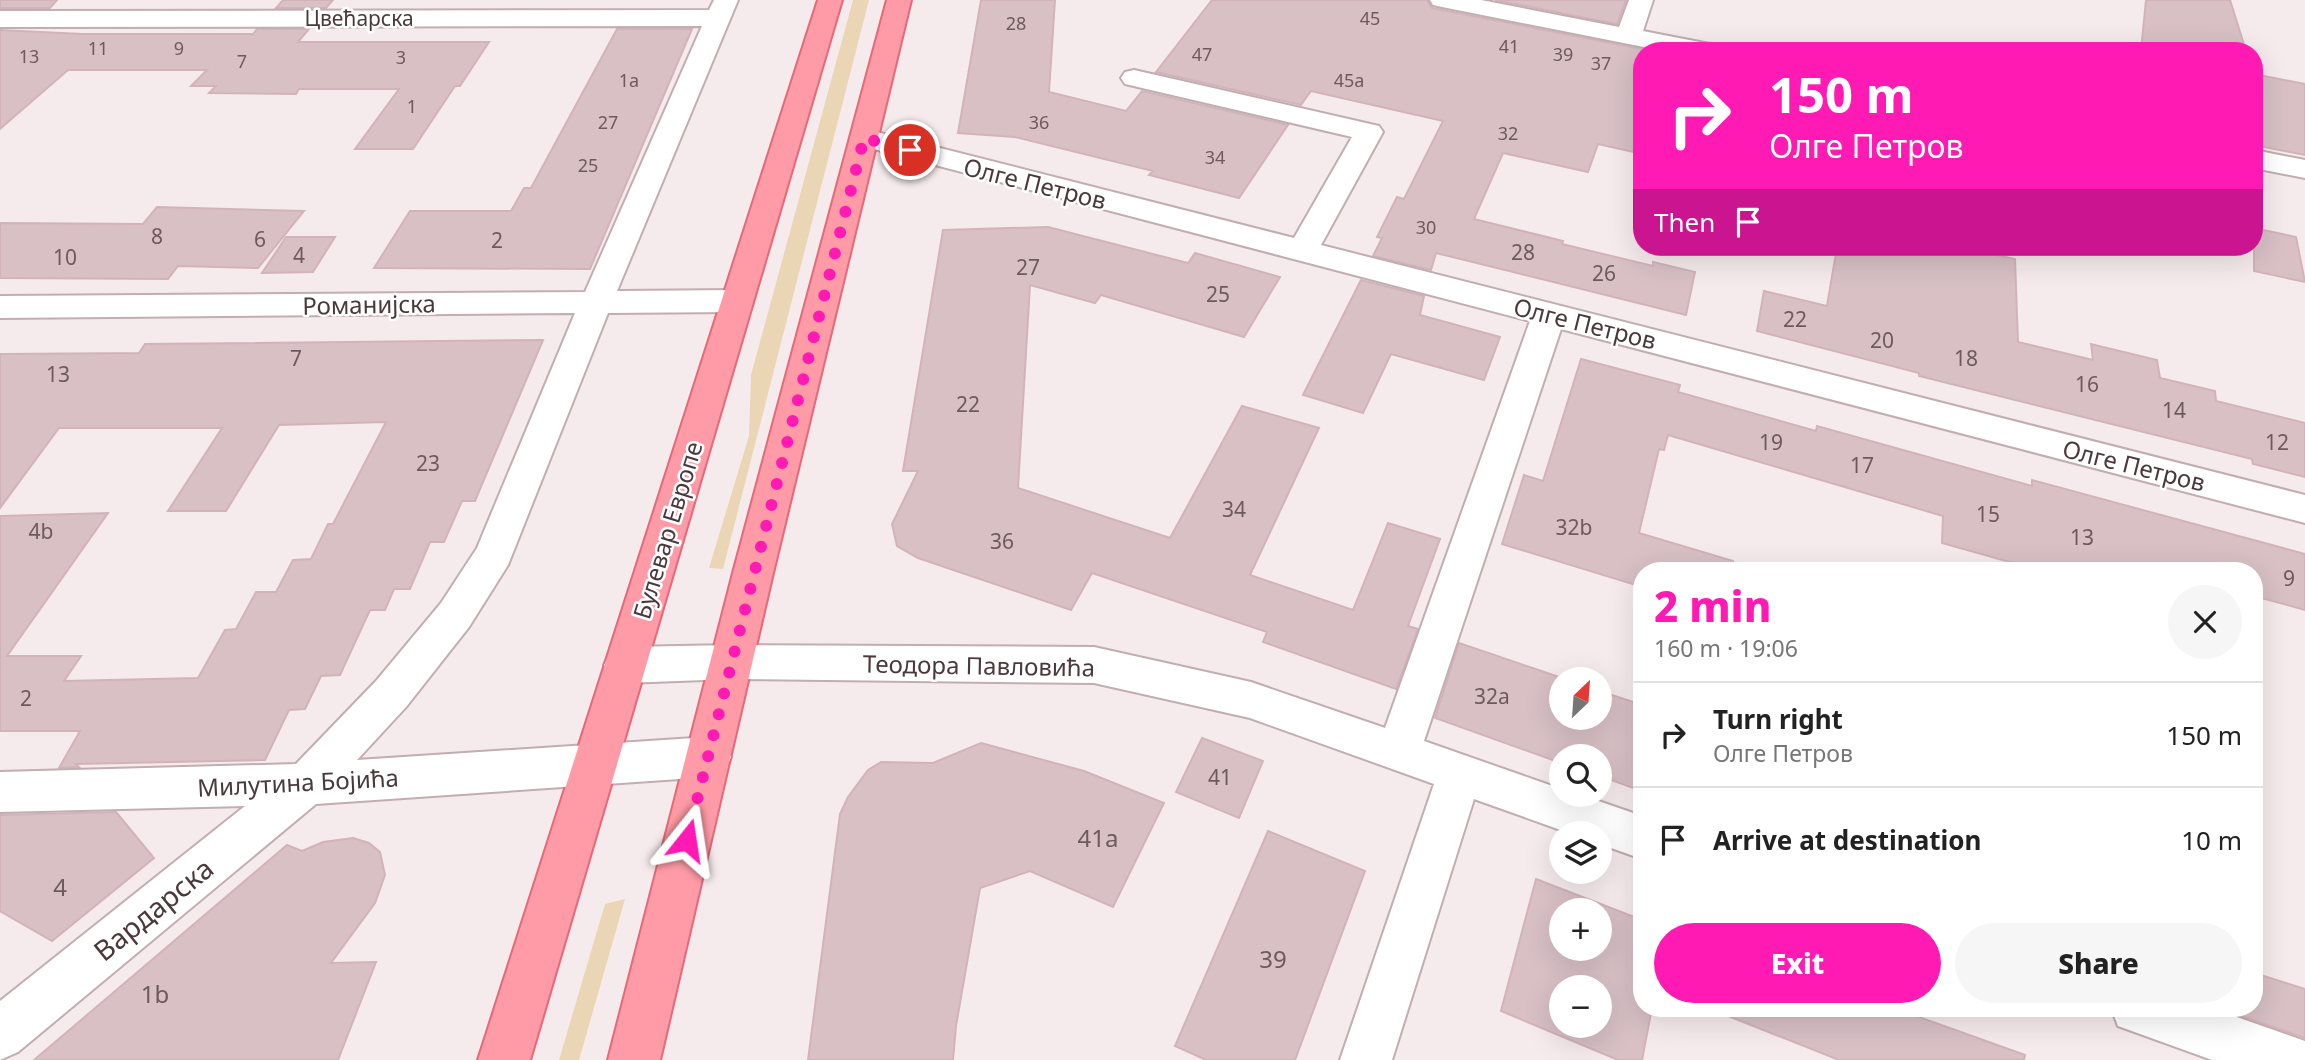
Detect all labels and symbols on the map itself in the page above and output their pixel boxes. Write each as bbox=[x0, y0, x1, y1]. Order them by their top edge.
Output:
street label: Цвећарска bbox=[304, 4, 414, 32]
house number: 45 bbox=[1360, 6, 1380, 30]
house number: 28 bbox=[1006, 11, 1026, 35]
house number: 41 bbox=[1499, 34, 1519, 58]
house number: 11 bbox=[88, 36, 108, 60]
house number: 9 bbox=[174, 36, 184, 60]
house number: 47 bbox=[1192, 42, 1212, 66]
house number: 39 bbox=[1553, 42, 1573, 66]
house number: 13 bbox=[19, 44, 39, 68]
house number: 3 bbox=[396, 45, 406, 69]
house number: 7 bbox=[237, 49, 247, 73]
house number: 37 bbox=[1591, 51, 1611, 75]
house number: 1a bbox=[619, 68, 639, 92]
house number: 45a bbox=[1334, 68, 1364, 92]
house number: 1 bbox=[407, 94, 417, 118]
house number: 27 bbox=[598, 110, 618, 134]
house number: 36 bbox=[1029, 110, 1049, 134]
pin bbox=[880, 120, 940, 180]
house number: 32 bbox=[1498, 121, 1518, 145]
house number: 34 bbox=[1205, 145, 1225, 169]
street label: Олге Петров bbox=[960, 149, 1110, 217]
house number: 25 bbox=[578, 153, 598, 177]
house number: 30 bbox=[1416, 215, 1436, 239]
house number: 8 bbox=[151, 222, 163, 250]
house number: 6 bbox=[254, 225, 266, 253]
house number: 2 bbox=[491, 226, 503, 254]
house number: 28 bbox=[1511, 238, 1535, 266]
house number: 4 bbox=[293, 241, 305, 269]
house number: 10 bbox=[53, 243, 77, 271]
house number: 27 bbox=[1016, 253, 1040, 281]
house number: 26 bbox=[1592, 259, 1616, 287]
house number: 25 bbox=[1206, 280, 1230, 308]
street label: Романијска bbox=[302, 286, 436, 322]
street label: Олге Петров bbox=[1510, 289, 1660, 357]
house number: 22 bbox=[1783, 305, 1807, 333]
house number: 20 bbox=[1870, 326, 1894, 354]
house number: 7 bbox=[290, 344, 302, 372]
house number: 18 bbox=[1954, 344, 1978, 372]
house number: 13 bbox=[46, 360, 70, 388]
house number: 16 bbox=[2075, 370, 2099, 398]
house number: 22 bbox=[956, 390, 980, 418]
house number: 14 bbox=[2162, 396, 2186, 424]
house number: 19 bbox=[1759, 428, 1783, 456]
house number: 12 bbox=[2265, 428, 2289, 456]
street label: Олге Петров bbox=[2059, 431, 2209, 499]
street label: Булевар Европе bbox=[624, 437, 710, 623]
house number: 23 bbox=[416, 449, 440, 477]
house number: 17 bbox=[1850, 451, 1874, 479]
house number: 34 bbox=[1222, 495, 1246, 523]
house number: 15 bbox=[1976, 500, 2000, 528]
house number: 32b bbox=[1556, 513, 1592, 541]
house number: 4b bbox=[29, 517, 53, 545]
house number: 13 bbox=[2070, 523, 2094, 551]
house number: 36 bbox=[990, 527, 1014, 555]
house number: 9 bbox=[2283, 564, 2295, 592]
street label: Теодора Павловића bbox=[863, 646, 1095, 684]
north arrow bbox=[1549, 667, 1612, 730]
house number: 32a bbox=[1474, 682, 1510, 710]
house number: 2 bbox=[20, 684, 32, 712]
street label: Милутина Бојића bbox=[196, 760, 400, 804]
house number: 41 bbox=[1208, 763, 1232, 791]
position arrow bbox=[650, 803, 724, 877]
house number: 41a bbox=[1078, 821, 1118, 854]
street label: Вардарска bbox=[85, 849, 221, 969]
house number: 4 bbox=[53, 870, 67, 903]
house number: 39 bbox=[1259, 942, 1287, 975]
house number: 1b bbox=[141, 977, 169, 1010]

